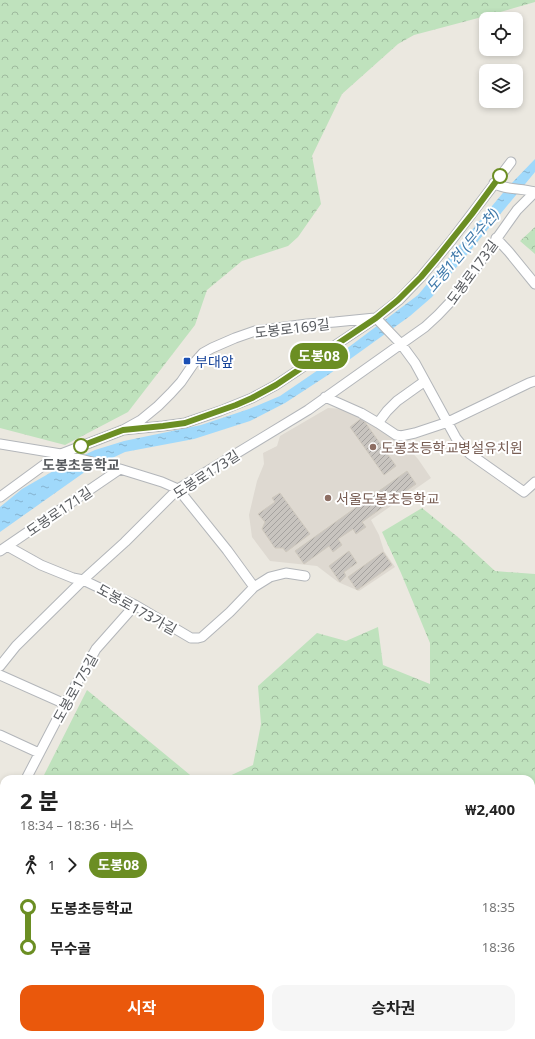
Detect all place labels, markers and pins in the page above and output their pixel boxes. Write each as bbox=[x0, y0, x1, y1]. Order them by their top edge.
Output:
unlabelled marker bbox=[492, 168, 508, 184]
place label: 부대앞 bbox=[195, 352, 234, 371]
marker: 부대앞 bbox=[182, 356, 192, 366]
marker: 도봉초등학교 bbox=[73, 438, 89, 454]
place label: 도봉초등학교병설유치원 bbox=[381, 438, 523, 457]
marker: 도봉초등학교병설유치원 bbox=[368, 442, 378, 452]
place label: 도봉초등학교 bbox=[42, 455, 120, 474]
place label: 서울도봉초등학교 bbox=[336, 489, 439, 508]
marker: 서울도봉초등학교 bbox=[323, 493, 333, 503]

